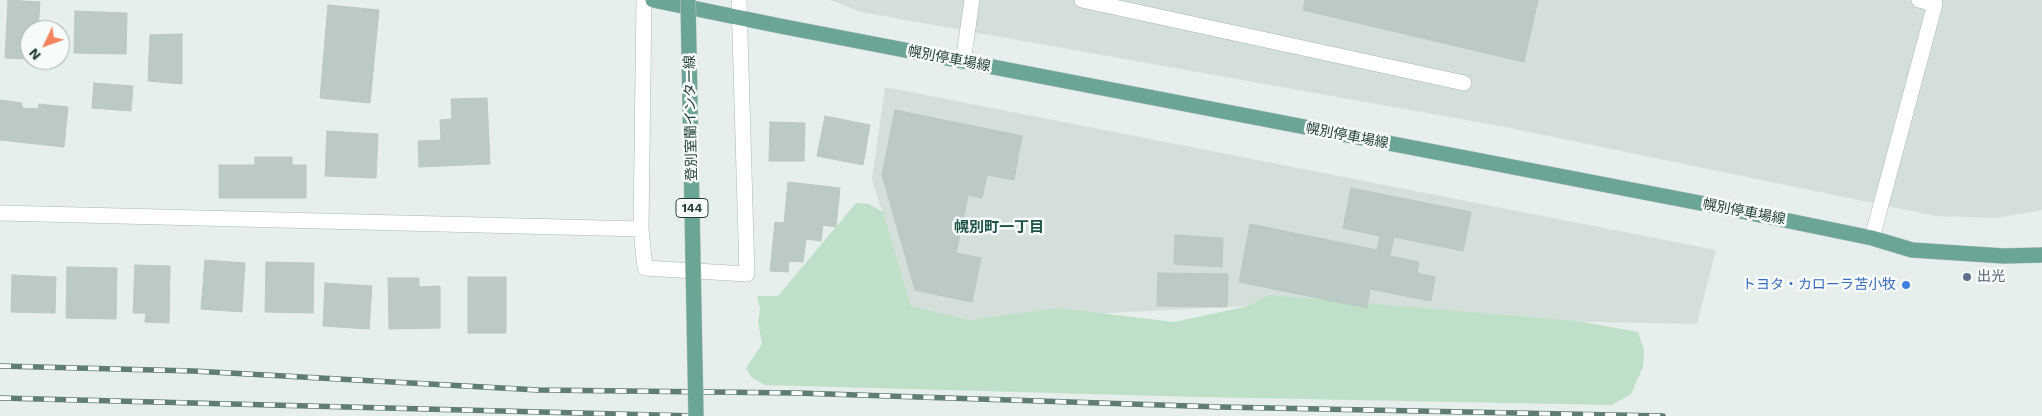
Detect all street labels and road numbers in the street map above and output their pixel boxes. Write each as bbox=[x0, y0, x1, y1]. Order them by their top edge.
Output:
street label: 幌別停車場線 bbox=[906, 43, 992, 75]
street label: 登別室蘭インター線 bbox=[682, 55, 700, 181]
street label: 幌別停車場線 bbox=[1304, 120, 1390, 152]
street label: 幌別停車場線 bbox=[1701, 196, 1787, 228]
road number: 144 bbox=[676, 198, 708, 218]

